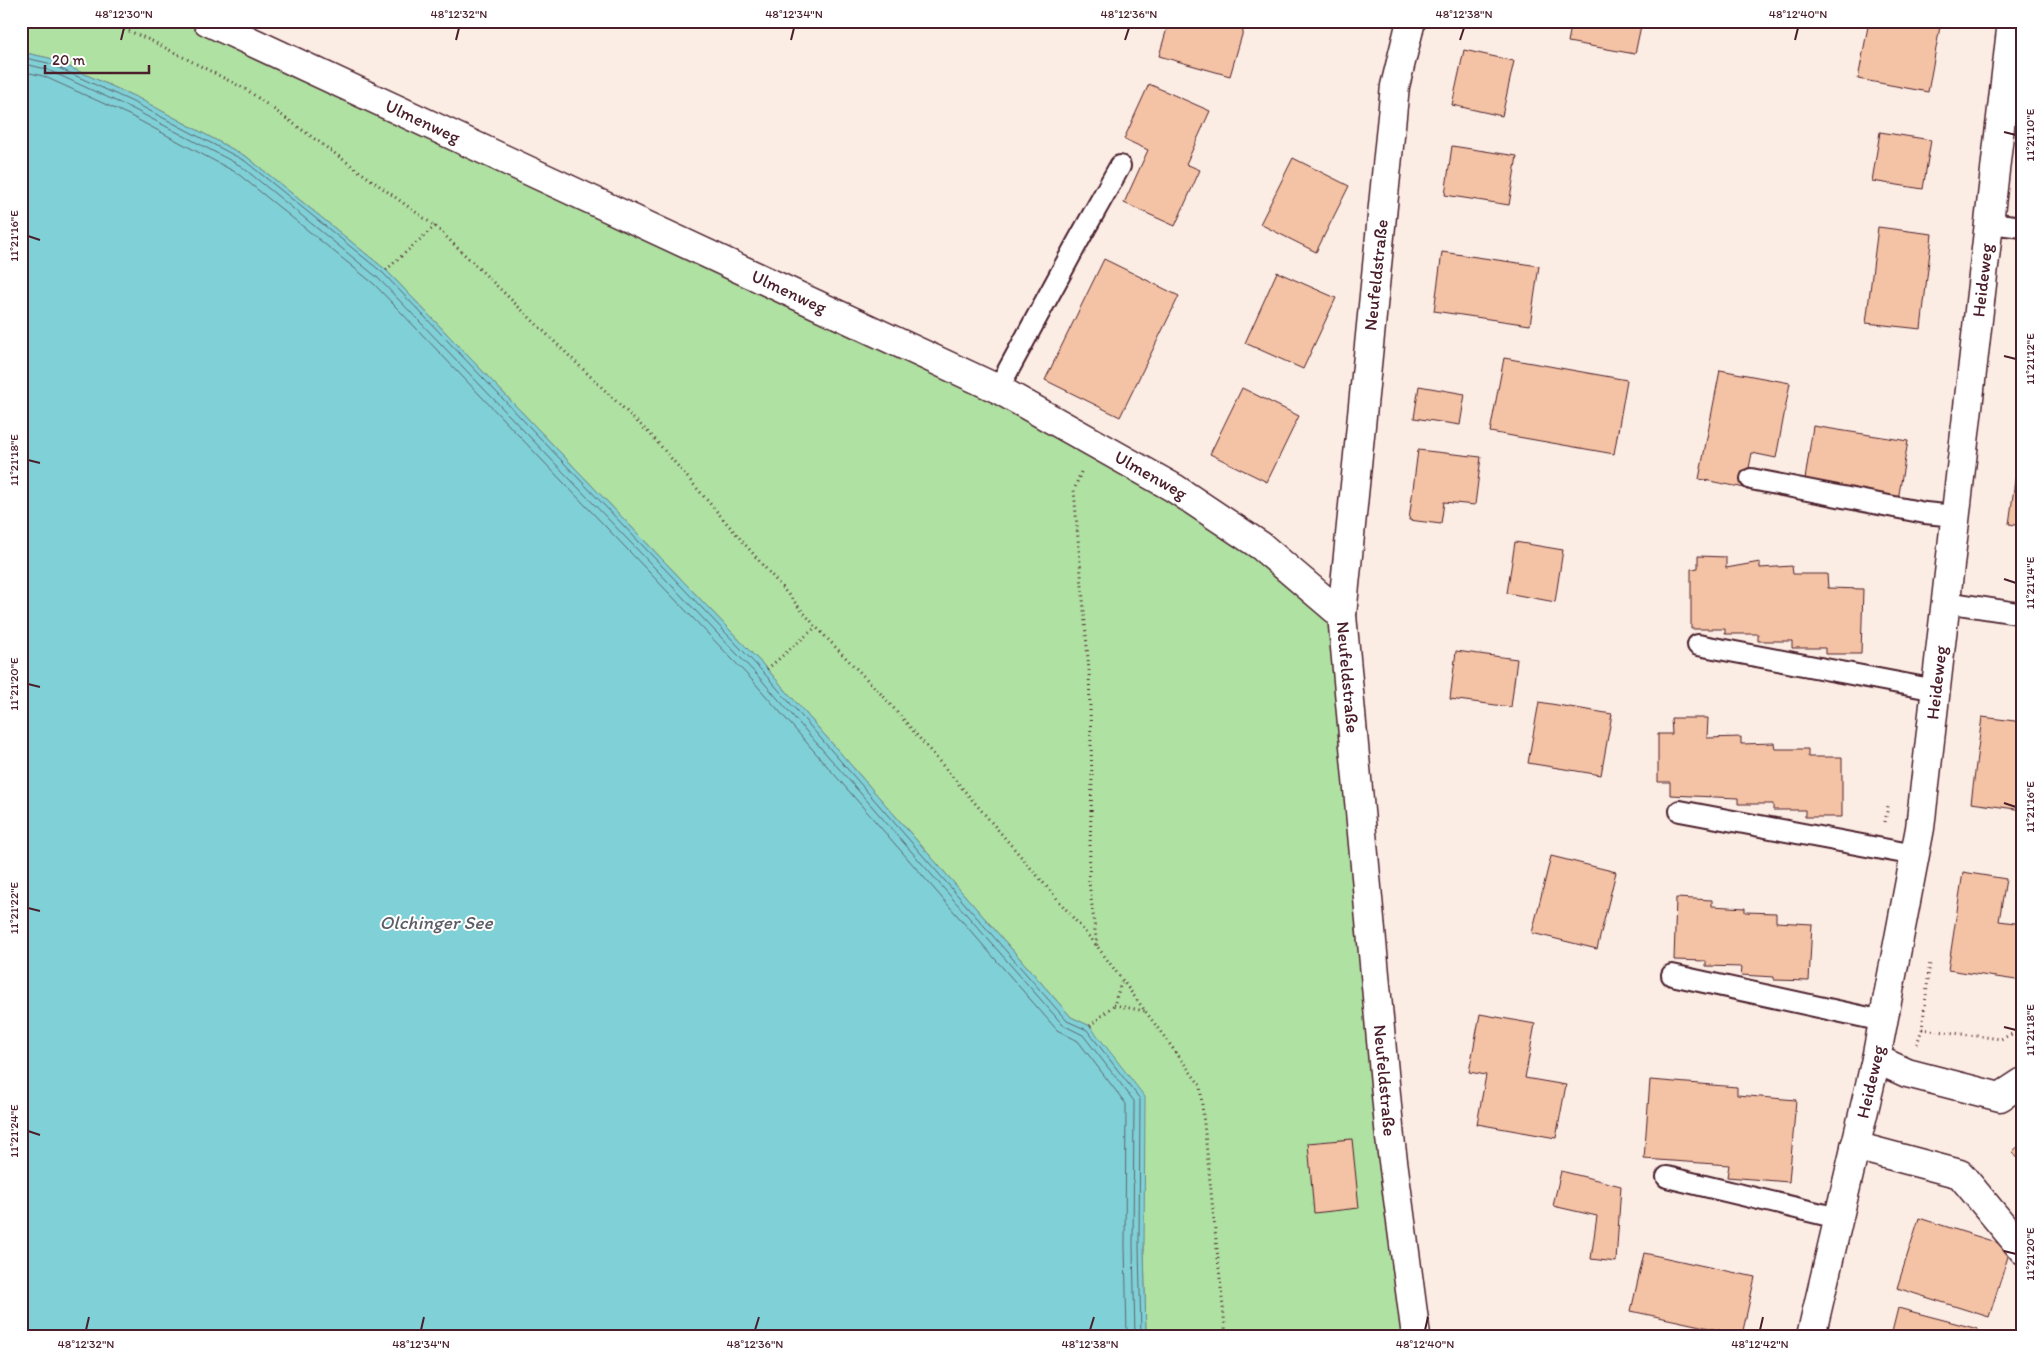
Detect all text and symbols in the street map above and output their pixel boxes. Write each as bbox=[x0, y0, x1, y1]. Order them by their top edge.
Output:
text: 48°12'30"N bbox=[95, 7, 153, 21]
text: 48°12'32"N bbox=[431, 7, 487, 21]
text: 48°12'34"N bbox=[765, 7, 823, 21]
text: 48°12'36"N bbox=[1101, 7, 1157, 21]
text: 48°12'38"N bbox=[1435, 7, 1493, 21]
text: 48°12'40"N bbox=[1769, 7, 1827, 21]
scale bar bbox=[45, 42, 149, 74]
text: 20 m bbox=[52, 51, 86, 69]
street label: Ulmenweg bbox=[382, 94, 465, 149]
text: 11°21'10"E bbox=[2023, 108, 2037, 161]
text: 11°21'16"E bbox=[7, 210, 21, 262]
street label: Neufeldstraße bbox=[1359, 218, 1393, 332]
street label: Heideweg bbox=[1967, 241, 1998, 318]
street label: Ulmenweg bbox=[748, 265, 831, 319]
text: 11°21'12"E bbox=[2023, 333, 2037, 385]
text: 11°21'18"E bbox=[7, 434, 21, 486]
street label: Ulmenweg bbox=[1111, 446, 1192, 505]
text: 11°21'14"E bbox=[2023, 556, 2037, 609]
street label: Neufeldstraße bbox=[1332, 620, 1364, 734]
street label: Heideweg bbox=[1921, 644, 1952, 721]
text: 11°21'20"E bbox=[7, 657, 21, 711]
text: 11°21'16"E bbox=[2023, 781, 2037, 833]
text: 11°21'22"E bbox=[7, 881, 21, 934]
water label: Olchinger See bbox=[380, 911, 493, 934]
text: 11°21'18"E bbox=[2023, 1004, 2037, 1056]
street label: Neufeldstraße bbox=[1369, 1024, 1401, 1137]
street label: Heideweg bbox=[1851, 1043, 1890, 1121]
text: 11°21'24"E bbox=[7, 1104, 21, 1158]
text: 11°21'20"E bbox=[2023, 1227, 2037, 1281]
text: 48°12'32"N bbox=[58, 1337, 114, 1351]
text: 48°12'34"N bbox=[392, 1337, 450, 1351]
text: 48°12'36"N bbox=[727, 1337, 783, 1351]
text: 48°12'38"N bbox=[1061, 1337, 1119, 1351]
text: 48°12'40"N bbox=[1396, 1337, 1454, 1351]
text: 48°12'42"N bbox=[1731, 1337, 1789, 1351]

